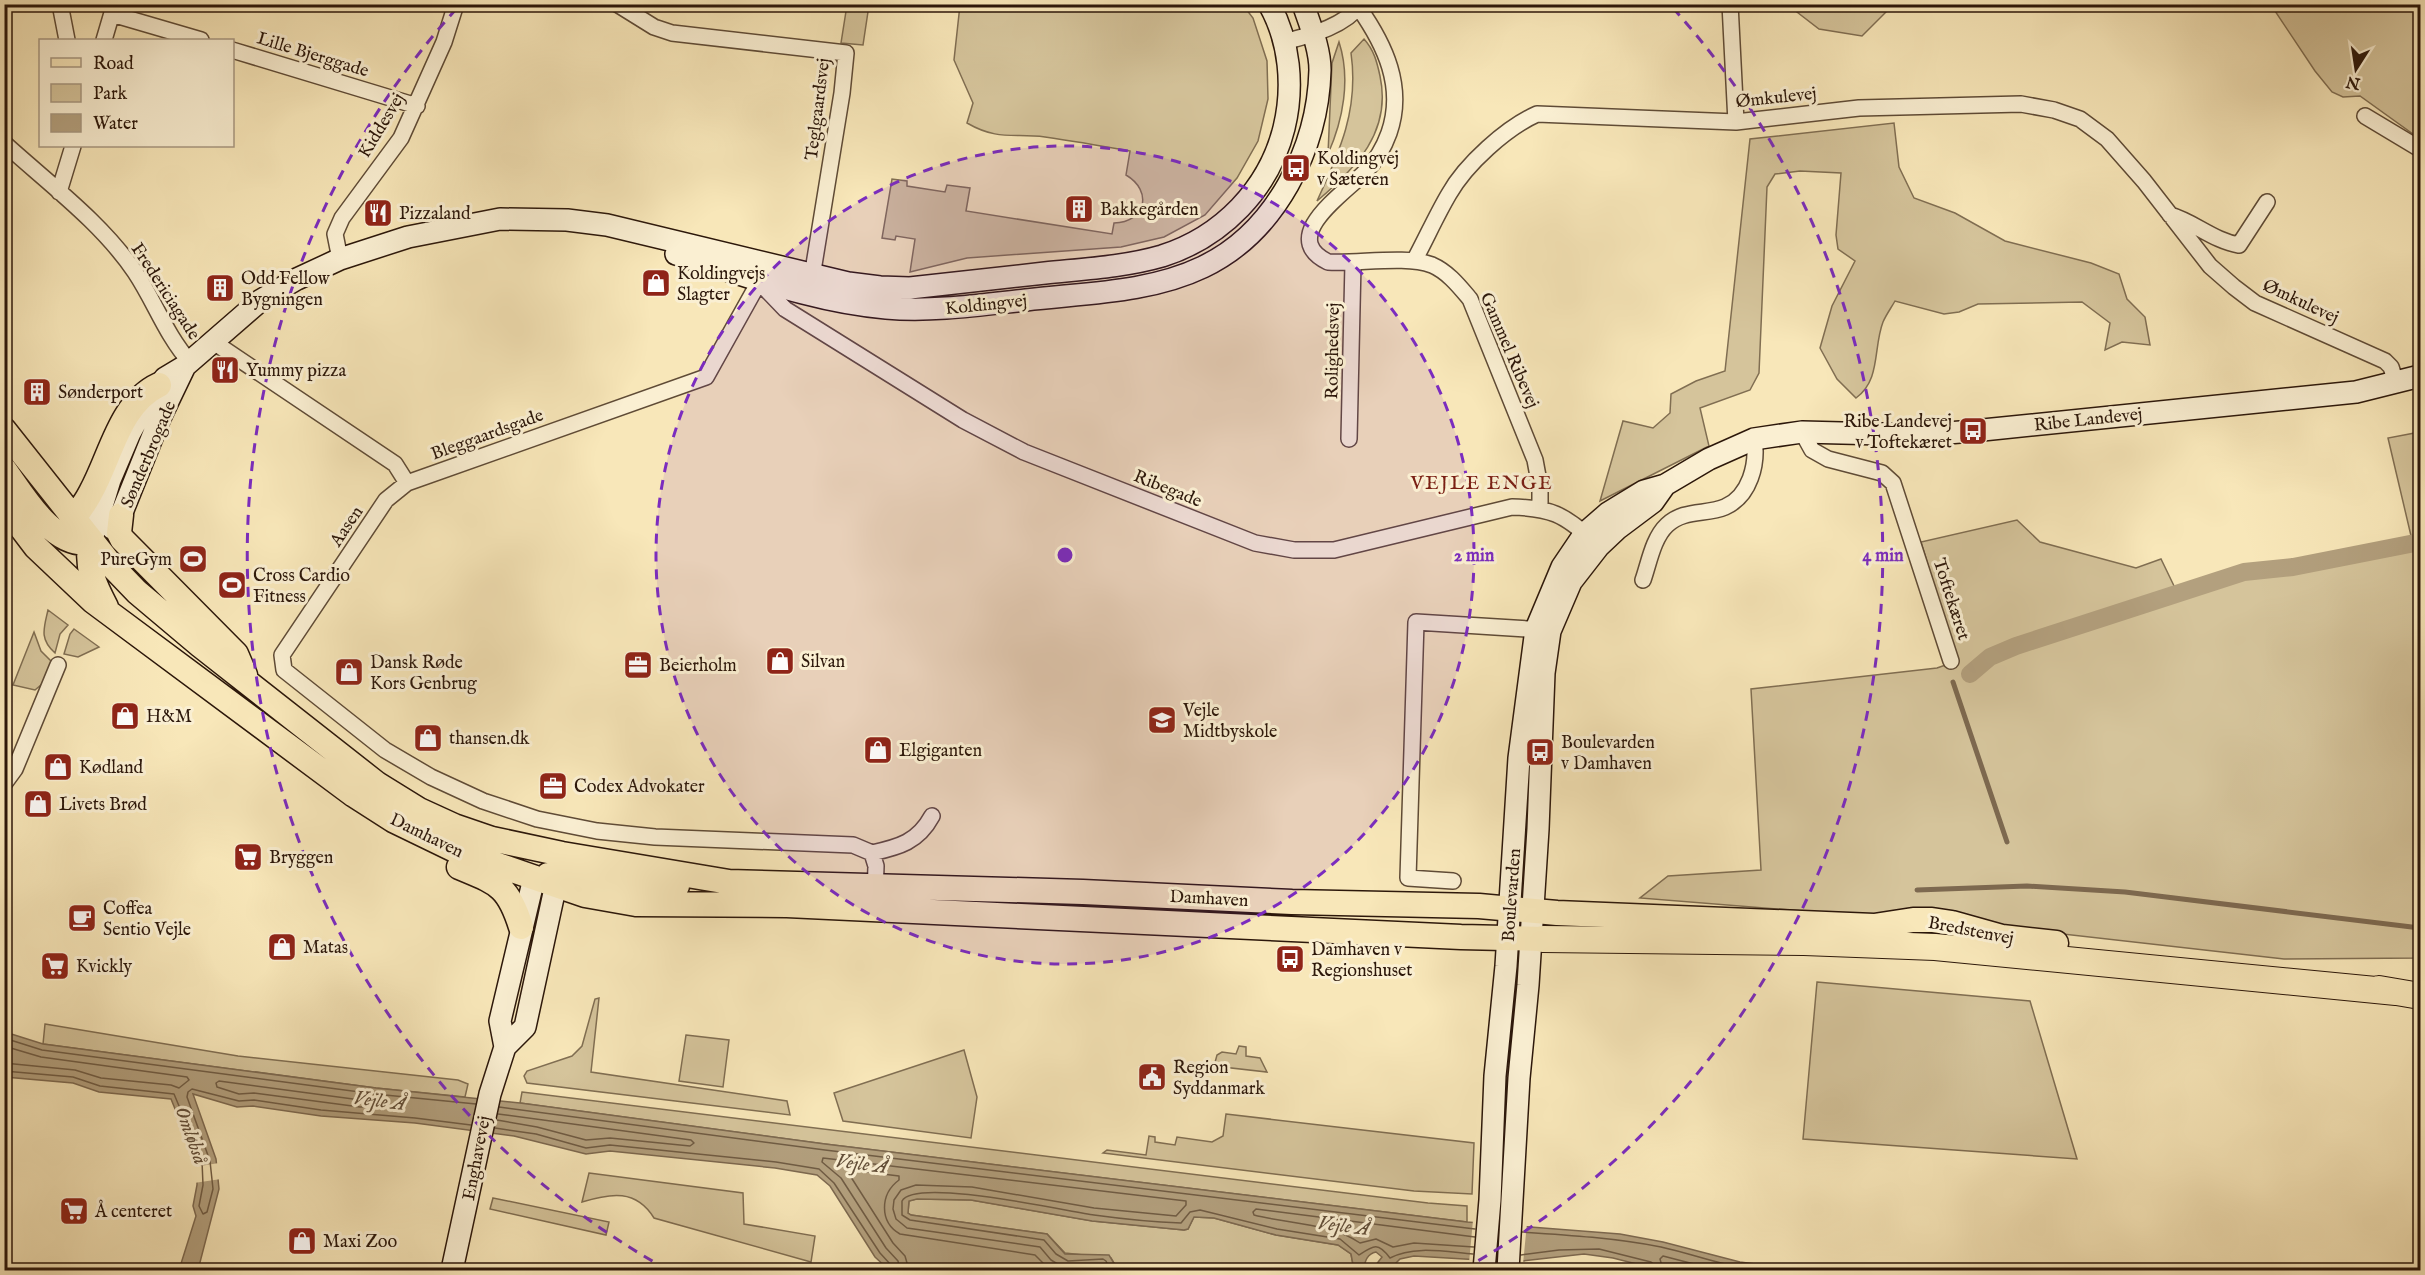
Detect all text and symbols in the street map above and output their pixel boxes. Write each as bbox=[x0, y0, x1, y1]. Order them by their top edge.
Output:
street label: Lille Bjerggade bbox=[254, 28, 371, 83]
legend bbox=[39, 39, 234, 147]
north arrow bbox=[2326, 39, 2386, 99]
text: Road bbox=[93, 53, 134, 76]
street label: Teglgaardsvej bbox=[801, 57, 836, 162]
text: N bbox=[2344, 70, 2363, 93]
text: Park bbox=[93, 83, 128, 106]
street label: Ømkulevej bbox=[1735, 83, 1818, 114]
street label: Kiddesvej bbox=[354, 89, 411, 163]
text: Water bbox=[93, 113, 138, 136]
place label: Koldingvej v Sæteren bbox=[1317, 148, 1399, 192]
bus stop icon: Koldingvej v Sæteren bbox=[1280, 152, 1312, 184]
building icon: Bakkegården bbox=[1063, 193, 1095, 225]
restaurant icon: Pizzaland bbox=[362, 197, 394, 229]
place label: Bakkegården bbox=[1100, 199, 1199, 222]
place label: Pizzaland bbox=[399, 203, 471, 226]
street label: Fredericiagade bbox=[125, 239, 205, 345]
place label: Koldingvejs Slagter bbox=[677, 263, 765, 307]
shop icon: Koldingvejs Slagter bbox=[640, 267, 672, 299]
place label: Odd Fellow Bygningen bbox=[241, 268, 331, 312]
building icon: Odd Fellow Bygningen bbox=[204, 272, 236, 304]
street label: Ømkulevej bbox=[2259, 275, 2342, 330]
street label: Gammel Ribevej bbox=[1474, 289, 1543, 412]
street label: Koldingvej bbox=[944, 290, 1028, 321]
street label: Rolighedsvej bbox=[1321, 302, 1346, 400]
restaurant icon: Yummy pizza bbox=[209, 354, 241, 386]
place label: Yummy pizza bbox=[246, 360, 346, 383]
building icon: Sønderport bbox=[21, 376, 53, 408]
place label: Sønderport bbox=[58, 382, 143, 405]
street label: Sønderbrogade bbox=[116, 398, 182, 512]
street label: Ribe Landevej bbox=[2033, 403, 2143, 438]
street label: Bleggaardsgade bbox=[428, 404, 547, 466]
place label: Ribe Landevej v Toftekæret bbox=[1843, 411, 1952, 455]
bus stop icon: Ribe Landevej v Toftekæret bbox=[1957, 415, 1989, 447]
street label: Ribegade bbox=[1130, 465, 1205, 513]
district label: VEJLE ENGE bbox=[1410, 471, 1553, 496]
street label: Aasen bbox=[325, 502, 369, 552]
sports icon: PureGym bbox=[177, 543, 209, 575]
centre of rings bbox=[1055, 545, 1075, 565]
text: 2 min bbox=[1454, 545, 1495, 568]
text: 4 min bbox=[1862, 545, 1904, 568]
place label: PureGym bbox=[100, 549, 172, 572]
street label: Toftekæret bbox=[1927, 556, 1975, 643]
place label: Cross Cardio Fitness bbox=[253, 565, 350, 609]
sports icon: Cross Cardio Fitness bbox=[216, 569, 248, 601]
shop icon: Silvan bbox=[764, 645, 796, 677]
office icon: Beierholm bbox=[622, 649, 654, 681]
place label: Silvan bbox=[801, 651, 845, 674]
place label: Dansk Røde Kors Genbrug bbox=[370, 652, 477, 696]
place label: Beierholm bbox=[659, 655, 737, 678]
shop icon: Dansk Røde Kors Genbrug bbox=[333, 656, 365, 688]
shop icon: H&M bbox=[109, 700, 141, 732]
place label: Vejle Midtbyskole bbox=[1182, 700, 1277, 744]
school or university icon: Vejle Midtbyskole bbox=[1146, 704, 1178, 736]
place label: H&M bbox=[146, 706, 192, 729]
shop icon: thansen.dk bbox=[412, 722, 444, 754]
place label: thansen.dk bbox=[449, 728, 530, 751]
place label: Boulevarden v Damhaven bbox=[1561, 732, 1655, 776]
shop icon: Elgiganten bbox=[862, 734, 894, 766]
bus stop icon: Boulevarden v Damhaven bbox=[1524, 736, 1556, 768]
place label: Elgiganten bbox=[899, 740, 983, 763]
shop icon: Kødland bbox=[42, 751, 74, 783]
place label: Kødland bbox=[79, 757, 144, 780]
office icon: Codex Advokater bbox=[537, 770, 569, 802]
place label: Codex Advokater bbox=[574, 776, 705, 799]
shop icon: Livets Brød bbox=[22, 788, 54, 820]
place label: Livets Brød bbox=[59, 794, 147, 817]
street label: Damhaven bbox=[386, 809, 467, 864]
supermarket icon: Bryggen bbox=[232, 841, 264, 873]
place label: Bryggen bbox=[269, 847, 334, 870]
street label: Boulevarden bbox=[1498, 847, 1527, 943]
street label: Damhaven bbox=[1169, 886, 1249, 913]
place label: Coffea Sentio Vejle bbox=[103, 898, 191, 942]
cafe icon: Coffea Sentio Vejle bbox=[66, 902, 98, 934]
street label: Bredstenvej bbox=[1926, 912, 2016, 951]
shop icon: Matas bbox=[266, 931, 298, 963]
place label: Matas bbox=[303, 937, 348, 960]
place label: Damhaven v Regionshuset bbox=[1311, 939, 1412, 983]
bus stop icon: Damhaven v Regionshuset bbox=[1274, 943, 1306, 975]
supermarket icon: Kvickly bbox=[39, 950, 71, 982]
place label: Kvickly bbox=[76, 956, 132, 979]
place label: Region Syddanmark bbox=[1173, 1057, 1265, 1101]
public building icon: Region Syddanmark bbox=[1136, 1061, 1168, 1093]
water label: Vejle Å bbox=[352, 1084, 409, 1117]
water label: Omløbså bbox=[169, 1103, 213, 1168]
street label: Enghavevej bbox=[458, 1114, 497, 1202]
water label: Vejle Å bbox=[834, 1147, 891, 1180]
supermarket icon: Å centeret bbox=[58, 1195, 90, 1227]
place label: Å centeret bbox=[94, 1199, 172, 1224]
water label: Vejle Å bbox=[1316, 1209, 1373, 1242]
shop icon: Maxi Zoo bbox=[286, 1225, 318, 1257]
place label: Maxi Zoo bbox=[323, 1231, 398, 1254]

